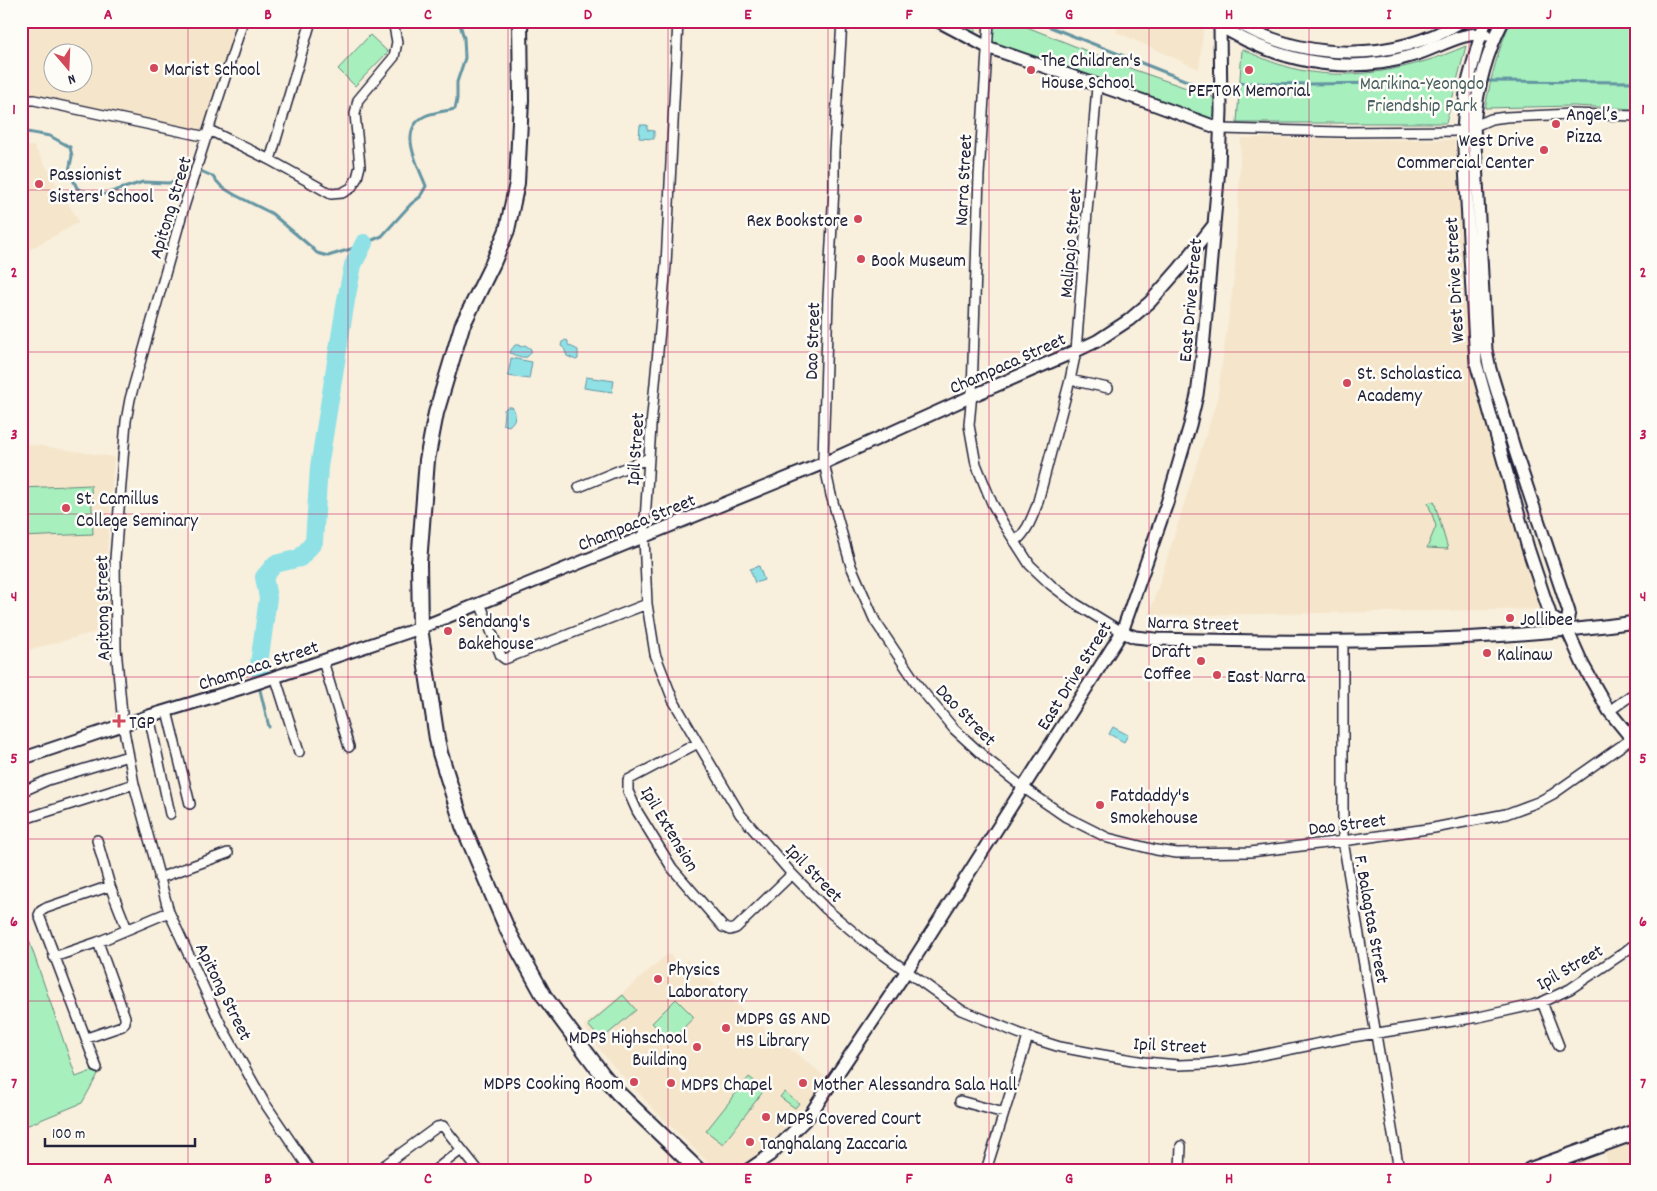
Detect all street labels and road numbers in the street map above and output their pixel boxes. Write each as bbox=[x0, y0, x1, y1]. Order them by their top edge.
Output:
street label: Narra Street bbox=[950, 134, 981, 227]
street label: Apitong Street bbox=[144, 154, 201, 263]
street label: Malipajo Street bbox=[1054, 188, 1091, 299]
street label: West Drive Street bbox=[1440, 216, 1473, 343]
street label: East Drive Street bbox=[1174, 237, 1211, 363]
street label: Dao Street bbox=[800, 302, 829, 380]
street label: Champaca Street bbox=[946, 327, 1071, 403]
street label: Ipil Street bbox=[621, 412, 654, 487]
street label: Champaca Street bbox=[574, 488, 700, 560]
street label: Apitong Street bbox=[90, 555, 119, 661]
street label: Narra Street bbox=[1147, 610, 1239, 641]
street label: East Drive Street bbox=[1032, 617, 1120, 737]
street label: Champaca Street bbox=[196, 635, 323, 699]
street label: Dao Street bbox=[928, 679, 1001, 754]
street label: Ipil Extension bbox=[632, 782, 704, 878]
street label: Dao Street bbox=[1307, 808, 1388, 845]
street label: Ipil Street bbox=[777, 839, 848, 910]
street label: F. Balagtas Street bbox=[1345, 853, 1394, 986]
street label: Apitong Street bbox=[187, 939, 257, 1046]
street label: Ipil Street bbox=[1532, 939, 1609, 999]
street label: Ipil Street bbox=[1133, 1032, 1207, 1063]

